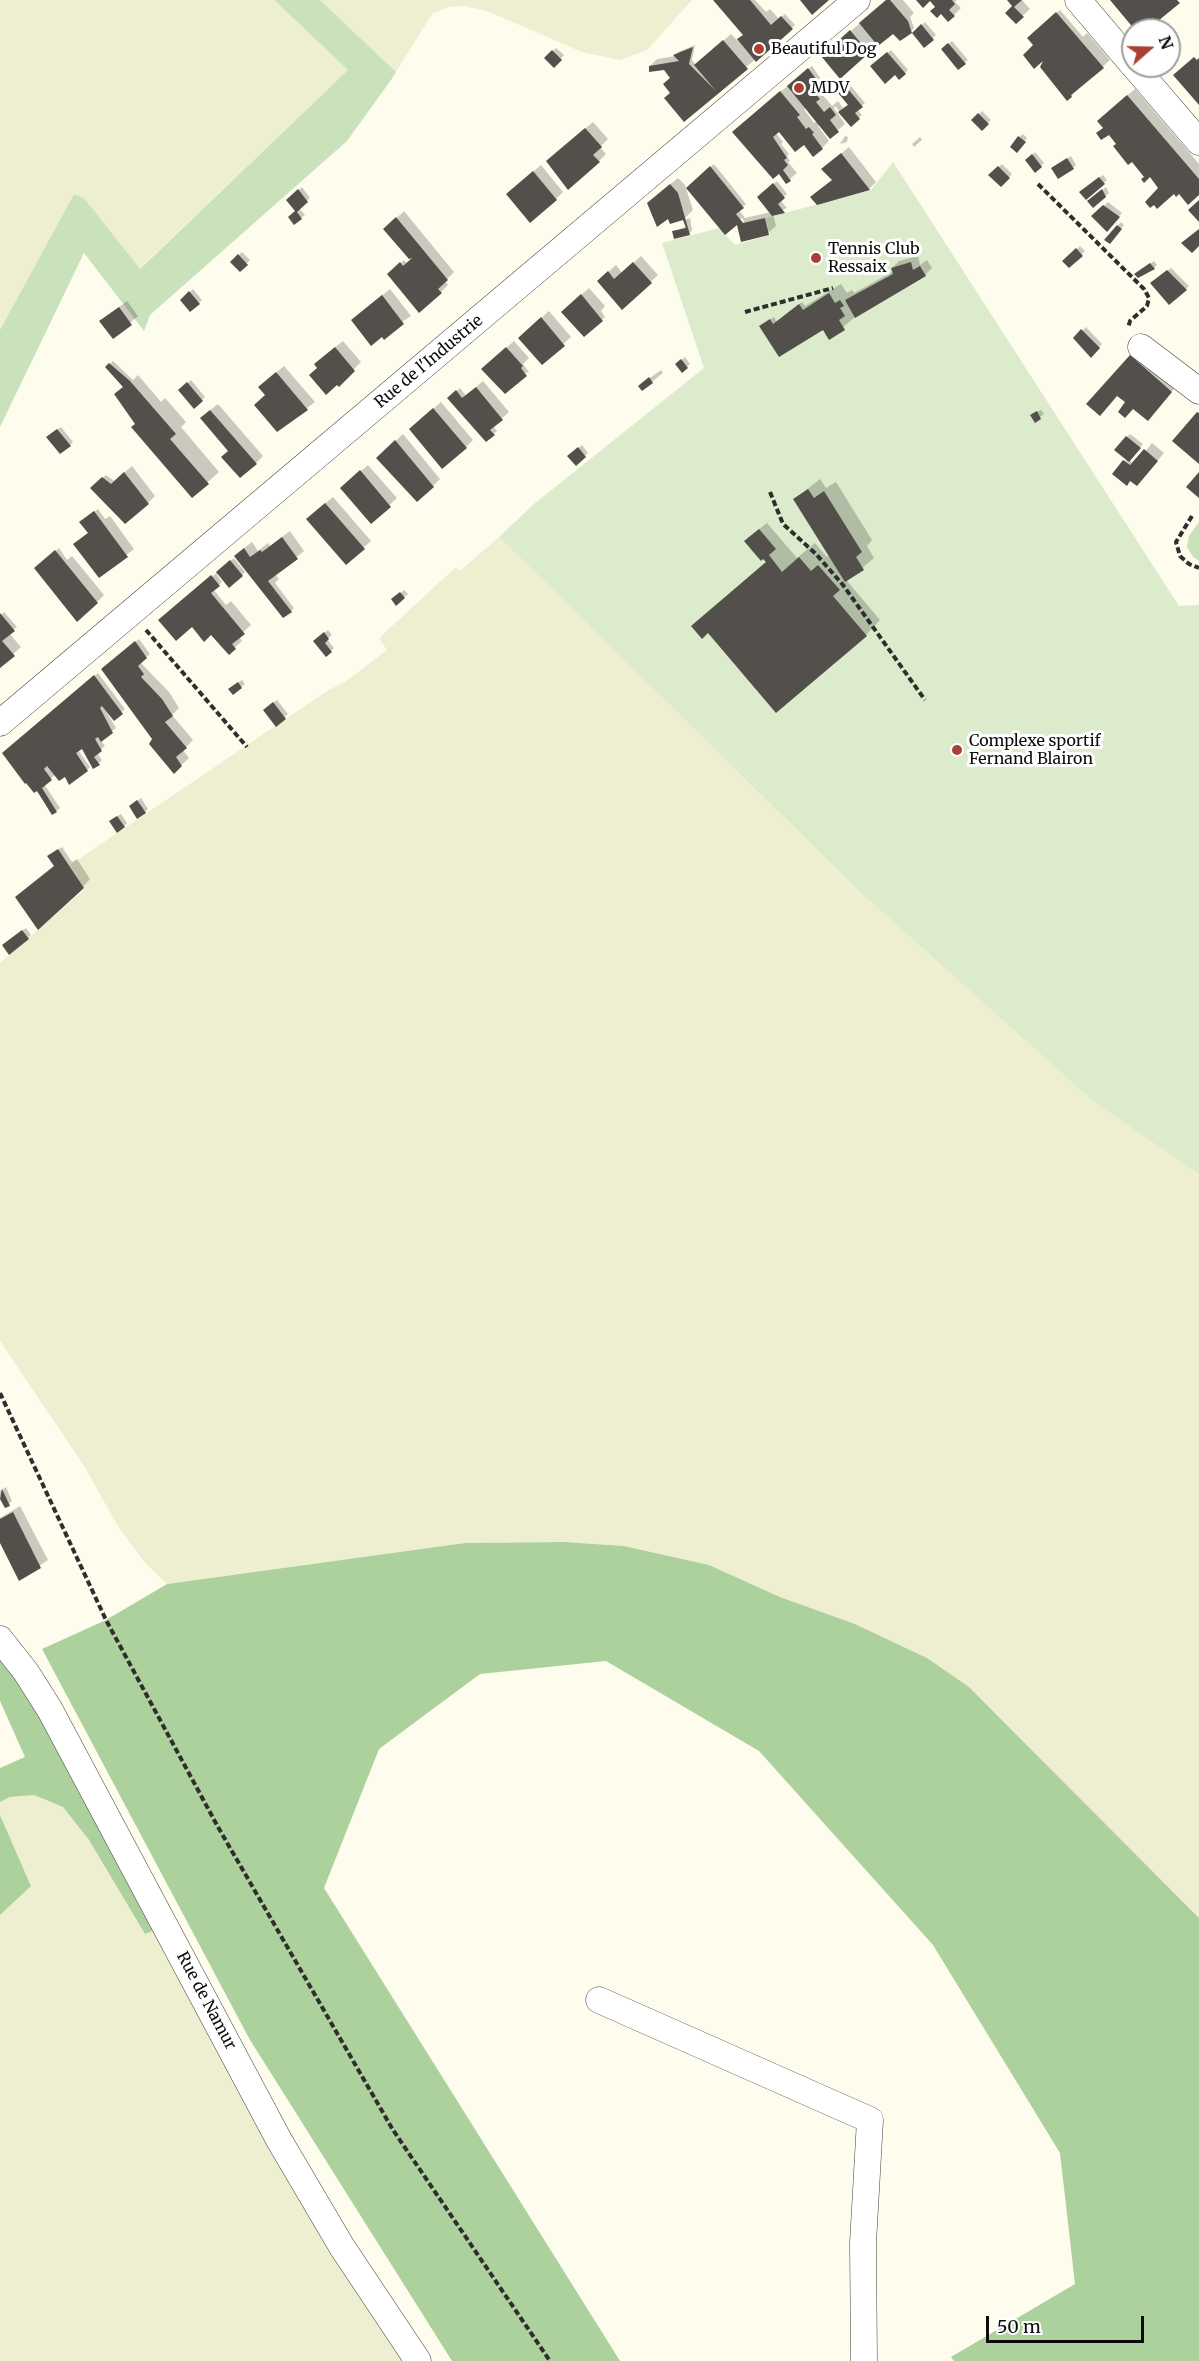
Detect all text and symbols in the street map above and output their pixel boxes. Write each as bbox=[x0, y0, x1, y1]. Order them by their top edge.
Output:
north arrow bbox=[1121, 18, 1181, 78]
text: N bbox=[1154, 33, 1178, 52]
place label: Beautiful Dog bbox=[771, 39, 876, 59]
marker: Beautiful Dog bbox=[752, 42, 766, 56]
place label: MDV bbox=[811, 78, 849, 98]
marker: MDV bbox=[792, 81, 806, 95]
place label: Tennis Club Ressaix bbox=[828, 239, 920, 277]
marker: Tennis Club Ressaix bbox=[809, 251, 823, 265]
street label: Rue de l'Industrie bbox=[371, 311, 487, 413]
place label: Complexe sportif Fernand Blairon bbox=[969, 731, 1101, 769]
marker: Complexe sportif Fernand Blairon bbox=[950, 743, 964, 757]
street label: Rue de Namur bbox=[172, 1949, 240, 2053]
scale bar bbox=[989, 2304, 1146, 2342]
text: 50 m bbox=[997, 2315, 1041, 2338]

